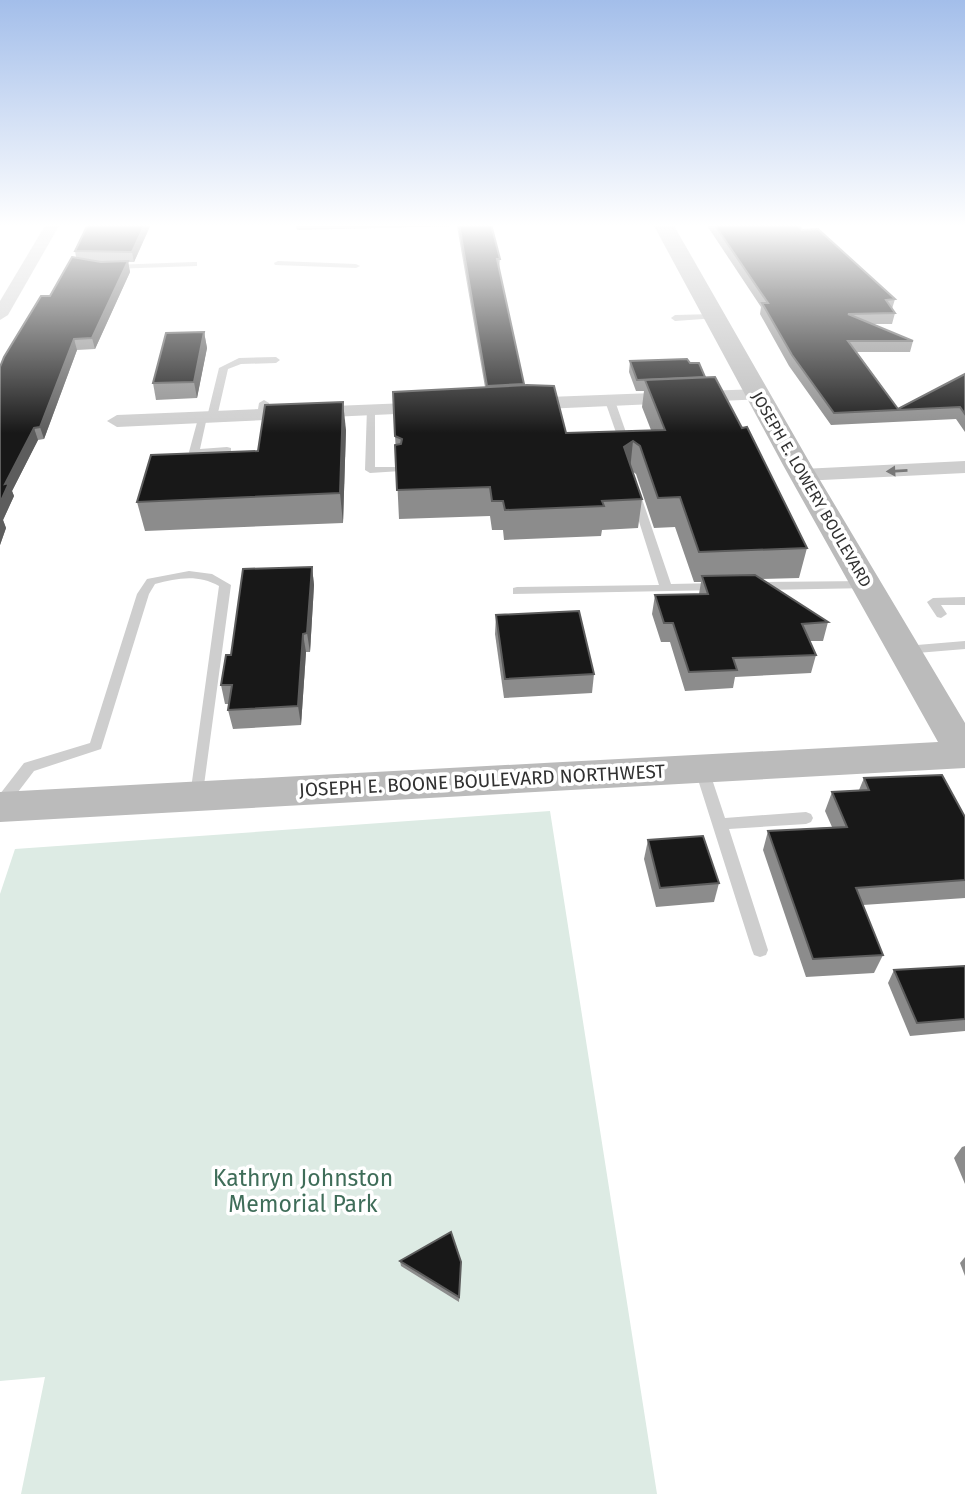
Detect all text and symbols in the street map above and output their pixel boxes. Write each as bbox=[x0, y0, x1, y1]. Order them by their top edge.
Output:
street label: JOSEPH E. LOWERY BOULEVARD bbox=[748, 388, 875, 590]
one-way arrow bbox=[886, 465, 908, 476]
street label: JOSEPH E. BOONE BOULEVARD NORTHWEST bbox=[298, 759, 666, 802]
park label: Kathryn Johnston Memorial Park bbox=[213, 1164, 393, 1218]

